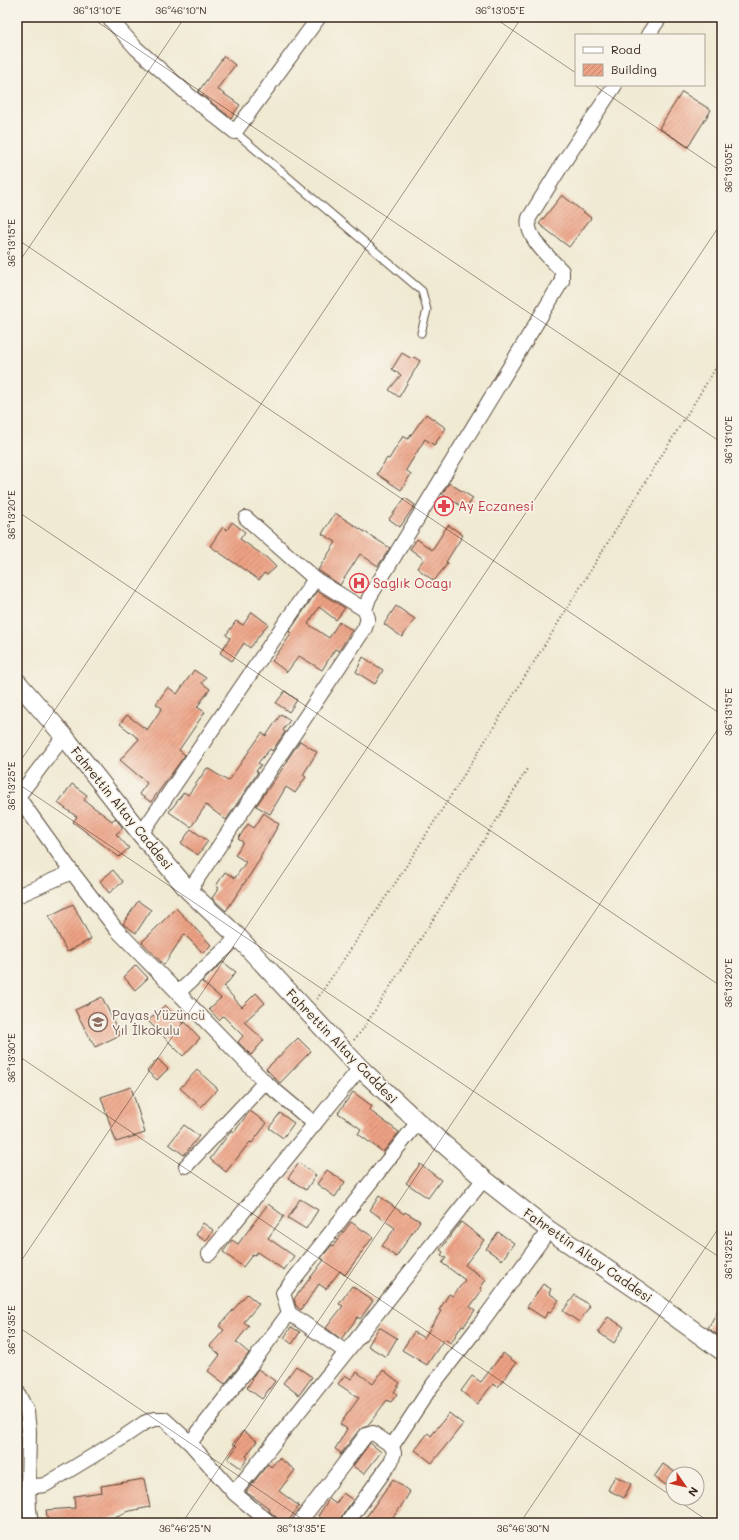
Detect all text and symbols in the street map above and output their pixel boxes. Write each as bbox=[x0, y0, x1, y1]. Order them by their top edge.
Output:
text: 36°13'10"E bbox=[73, 3, 121, 17]
text: 36°46'10"N bbox=[155, 3, 207, 17]
text: 36°13'05"E bbox=[475, 3, 525, 17]
legend bbox=[575, 34, 705, 86]
text: Road bbox=[611, 41, 641, 57]
text: Building bbox=[611, 61, 657, 77]
text: 36°13'05"E bbox=[721, 143, 735, 193]
text: 36°13'15"E bbox=[4, 219, 18, 267]
text: 36°13'10"E bbox=[721, 416, 735, 464]
text: 36°13'20"E bbox=[4, 490, 18, 540]
pharmacy icon: Ay Eczanesi bbox=[433, 495, 455, 517]
place label: Ay Eczanesi bbox=[458, 497, 534, 514]
hospital icon: Saglık Ocagı bbox=[348, 572, 370, 594]
place label: Saglık Ocagı bbox=[373, 574, 452, 591]
text: 36°13'15"E bbox=[721, 688, 735, 736]
street label: Fahrettin Altay Caddesi bbox=[68, 743, 177, 873]
text: 36°13'25"E bbox=[4, 761, 18, 810]
text: 36°13'20"E bbox=[721, 958, 735, 1008]
street label: Fahrettin Altay Caddesi bbox=[283, 985, 402, 1107]
place label: Payas Yüzüncü Yıl İlkokulu bbox=[112, 1006, 205, 1038]
school or university icon: Payas Yüzüncü Yıl İlkokulu bbox=[87, 1011, 109, 1033]
text: 36°13'30"E bbox=[4, 1033, 18, 1083]
street label: Fahrettin Altay Caddesi bbox=[521, 1204, 656, 1306]
text: 36°13'25"E bbox=[721, 1230, 735, 1279]
text: 36°13'35"E bbox=[4, 1305, 18, 1355]
north arrow bbox=[665, 1466, 705, 1506]
text: N bbox=[685, 1484, 702, 1500]
text: 36°46'25"N bbox=[159, 1521, 211, 1535]
text: 36°13'35"E bbox=[276, 1521, 326, 1535]
text: 36°46'30"N bbox=[497, 1521, 549, 1535]

